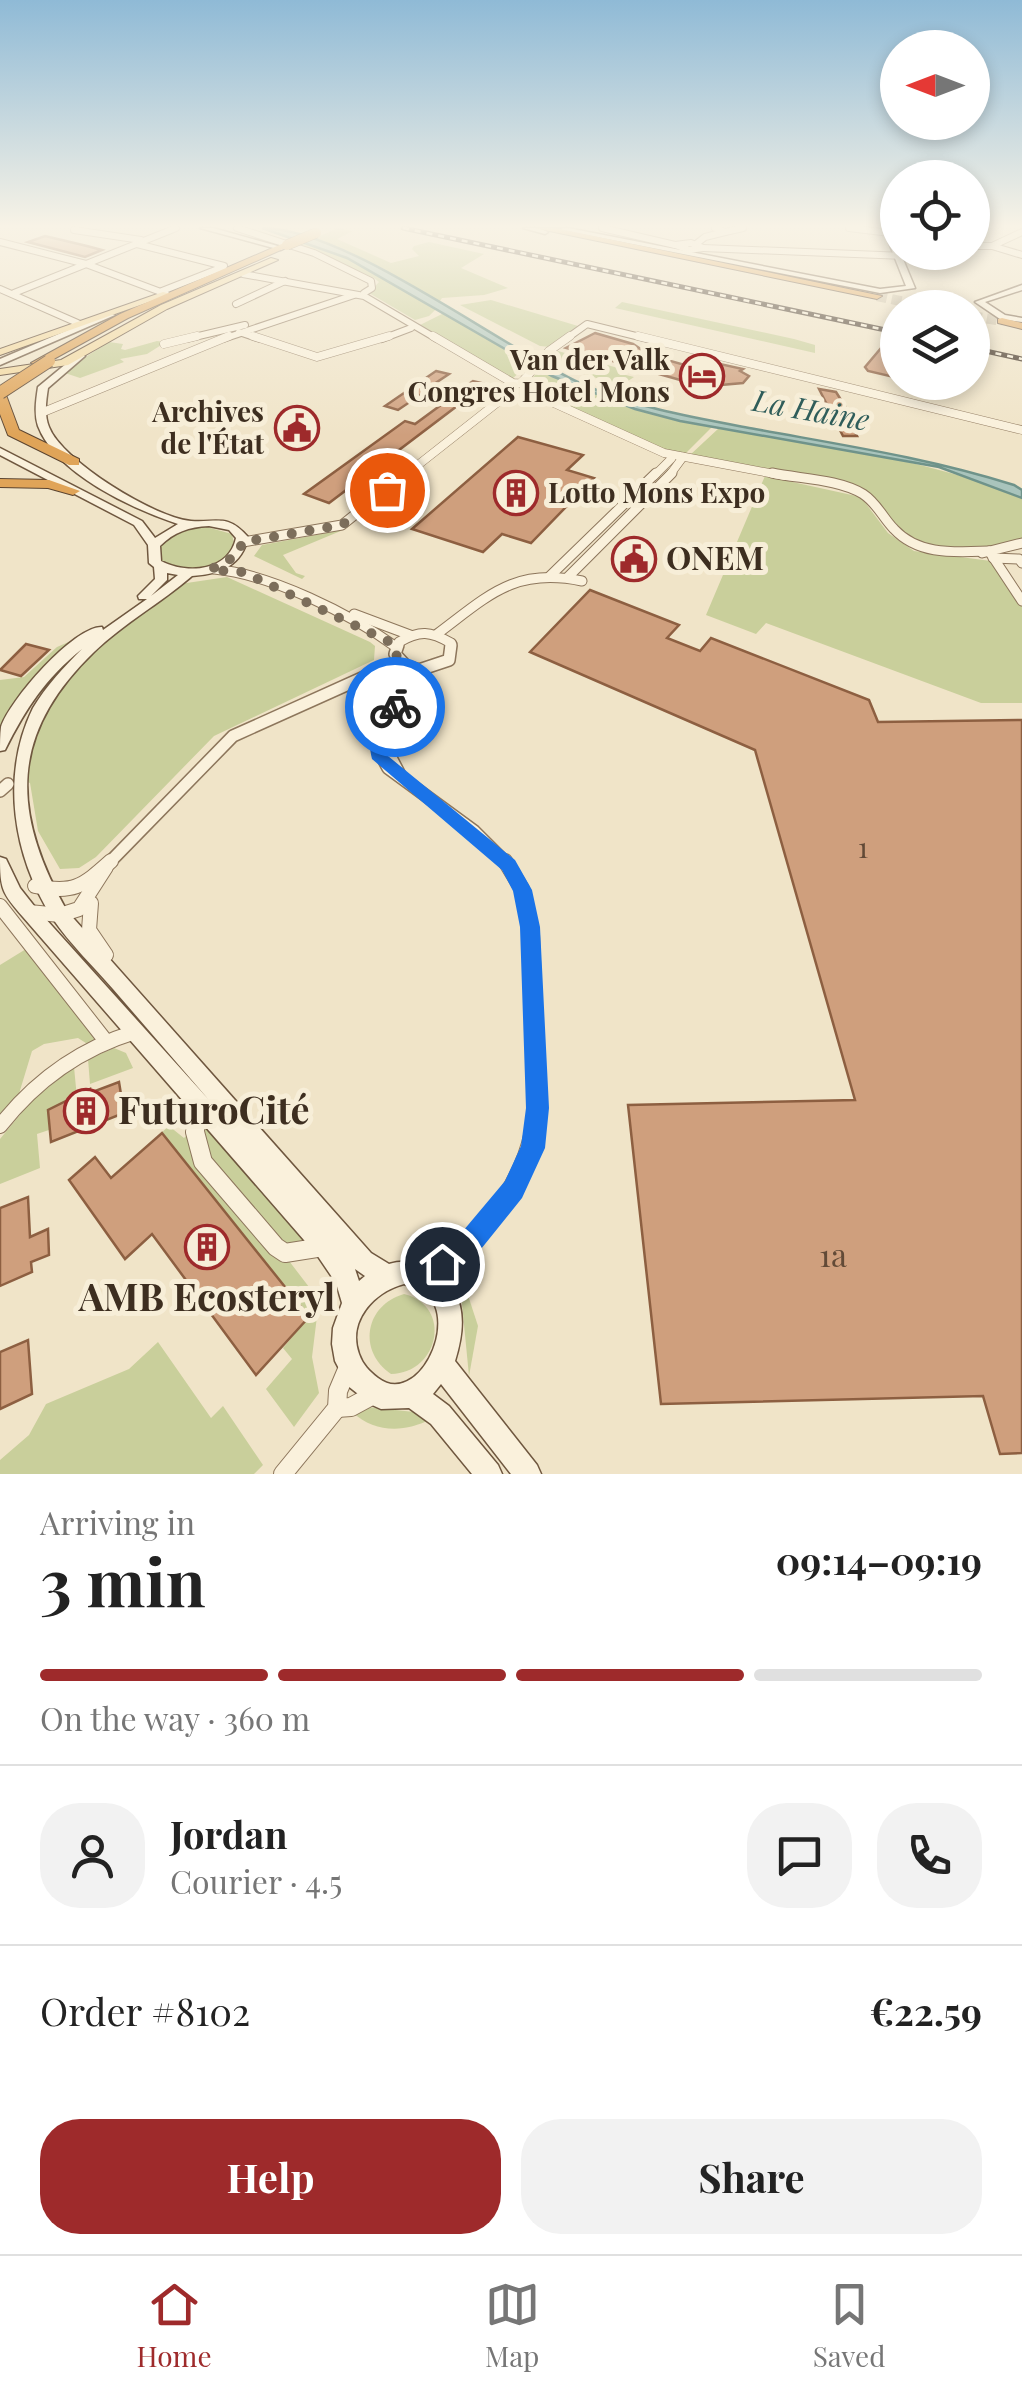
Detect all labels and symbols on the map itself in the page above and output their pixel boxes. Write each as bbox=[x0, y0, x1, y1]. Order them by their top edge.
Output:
north arrow bbox=[880, 30, 990, 140]
place label: Van der Valk Congres Hotel Mons bbox=[408, 340, 671, 409]
hotel icon: Van der Valk Congres Hotel Mons bbox=[679, 353, 725, 399]
water label: La Haine bbox=[748, 379, 873, 439]
place label: Archives de l'État bbox=[151, 392, 264, 461]
public building icon: Archives de l'État bbox=[274, 405, 320, 451]
pin bbox=[345, 448, 430, 533]
building icon: Lotto Mons Expo bbox=[493, 470, 539, 516]
place label: Lotto Mons Expo bbox=[548, 473, 765, 510]
place label: ONEM bbox=[666, 535, 764, 578]
public building icon: ONEM bbox=[611, 536, 657, 582]
courier bbox=[345, 657, 445, 757]
house number: 1 bbox=[858, 828, 868, 865]
place label: FuturoCité bbox=[118, 1083, 310, 1134]
building icon: FuturoCité bbox=[63, 1088, 109, 1134]
pin bbox=[400, 1222, 485, 1307]
building icon: AMB Ecosteryl bbox=[184, 1224, 230, 1270]
house number: 1a bbox=[819, 1232, 847, 1275]
place label: AMB Ecosteryl bbox=[78, 1270, 335, 1321]

